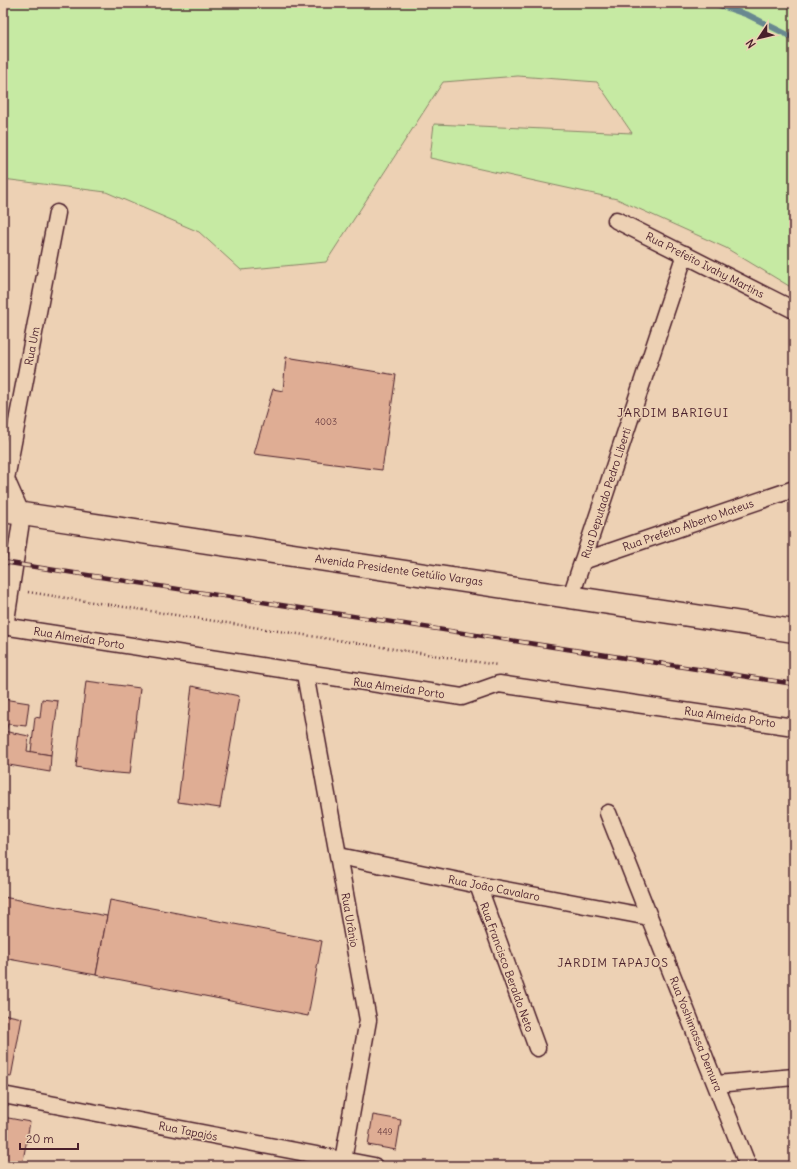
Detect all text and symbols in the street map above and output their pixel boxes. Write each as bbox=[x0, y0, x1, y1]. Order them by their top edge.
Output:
north arrow bbox=[739, 18, 779, 58]
text: N bbox=[743, 37, 759, 51]
street label: Rua Prefeito Ivahy Martins bbox=[643, 229, 767, 301]
street label: Rua Um bbox=[21, 325, 43, 367]
district label: JARDIM BARIGUI bbox=[617, 405, 729, 420]
house number: 4003 bbox=[315, 416, 337, 427]
street label: Rua Deputado Pedro Liberti bbox=[578, 426, 634, 560]
street label: Rua Prefeito Alberto Mateus bbox=[621, 496, 755, 554]
street label: Avenida Presidente Getúlio Vargas bbox=[314, 551, 484, 589]
street label: Rua Almeida Porto bbox=[32, 624, 126, 652]
street label: Rua Almeida Porto bbox=[352, 675, 446, 701]
street label: Rua Almeida Porto bbox=[683, 704, 777, 730]
street label: Rua João Cavalaro bbox=[447, 872, 541, 904]
street label: Rua Urânio bbox=[338, 892, 362, 948]
street label: Rua Francisco Beraldo Neto bbox=[477, 900, 537, 1034]
district label: JARDIM TAPAJOS bbox=[557, 955, 669, 970]
street label: Rua Yoshimassa Demura bbox=[667, 974, 725, 1094]
street label: Rua Tapajós bbox=[157, 1118, 219, 1144]
scale bar bbox=[20, 1125, 78, 1151]
house number: 449 bbox=[377, 1126, 393, 1137]
text: 20 m bbox=[26, 1131, 54, 1146]

